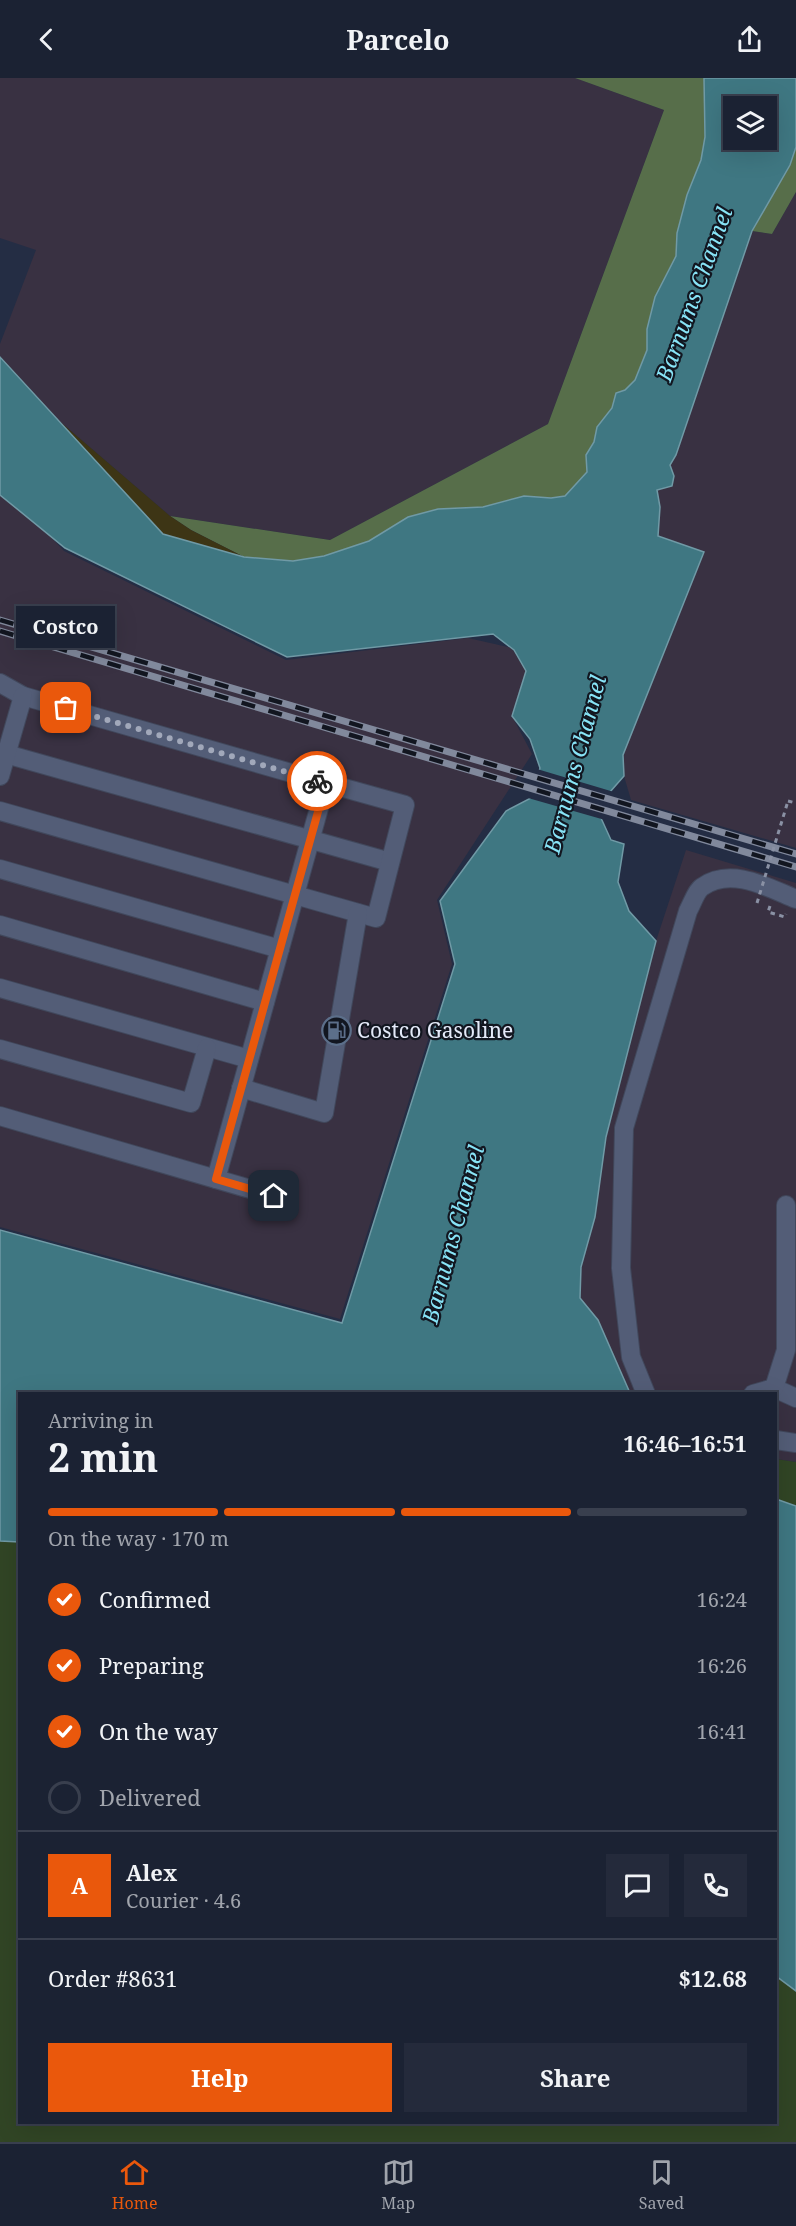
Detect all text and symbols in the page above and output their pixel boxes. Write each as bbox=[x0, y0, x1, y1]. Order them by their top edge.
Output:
text: Parcelo bbox=[346, 21, 450, 58]
icon: back bbox=[30, 23, 63, 56]
icon: share bbox=[733, 23, 766, 56]
map controls bbox=[723, 96, 777, 150]
button: layers bbox=[723, 96, 777, 150]
water label: Barnums Channel bbox=[647, 203, 738, 386]
callout: Costco bbox=[16, 606, 116, 648]
text: Costco bbox=[32, 613, 99, 640]
water label: Barnums Channel bbox=[536, 671, 612, 857]
pin bbox=[40, 682, 91, 733]
icon: bag bbox=[49, 691, 82, 724]
courier bbox=[287, 751, 347, 811]
icon: bike bbox=[301, 765, 334, 798]
fuel station icon: Costco Gasoline bbox=[320, 1014, 352, 1046]
place label: Costco Gasoline bbox=[357, 1016, 513, 1044]
water label: Barnums Channel bbox=[414, 1141, 490, 1327]
pin bbox=[248, 1170, 299, 1221]
icon: home bbox=[257, 1179, 290, 1212]
text: Arriving in bbox=[48, 1407, 153, 1434]
text: 16:46–16:51 bbox=[623, 1428, 747, 1458]
text: 2 min bbox=[48, 1430, 158, 1483]
text: On the way · 170 m bbox=[48, 1525, 229, 1552]
icon: check bbox=[48, 1583, 81, 1616]
text: Confirmed bbox=[99, 1584, 210, 1614]
text: 16:24 bbox=[697, 1586, 747, 1613]
icon: check bbox=[48, 1649, 81, 1682]
text: Preparing bbox=[99, 1650, 204, 1680]
text: 16:26 bbox=[697, 1652, 747, 1679]
icon: check bbox=[48, 1715, 81, 1748]
text: On the way bbox=[99, 1716, 218, 1746]
text: 16:41 bbox=[697, 1718, 747, 1745]
text: Delivered bbox=[99, 1782, 201, 1812]
button: chat bbox=[606, 1854, 669, 1917]
button: phone bbox=[684, 1854, 747, 1917]
text: Alex bbox=[126, 1857, 177, 1887]
text: A bbox=[71, 1870, 88, 1900]
text: Courier · 4.6 bbox=[126, 1887, 241, 1914]
text: Order #8631 bbox=[48, 1963, 178, 1993]
text: $12.68 bbox=[678, 1963, 747, 1993]
button: Help bbox=[48, 2043, 392, 2112]
button: Share bbox=[404, 2043, 747, 2112]
tab: Home bbox=[112, 2156, 157, 2214]
tab: Map bbox=[381, 2156, 415, 2214]
tab: Saved bbox=[639, 2156, 684, 2214]

